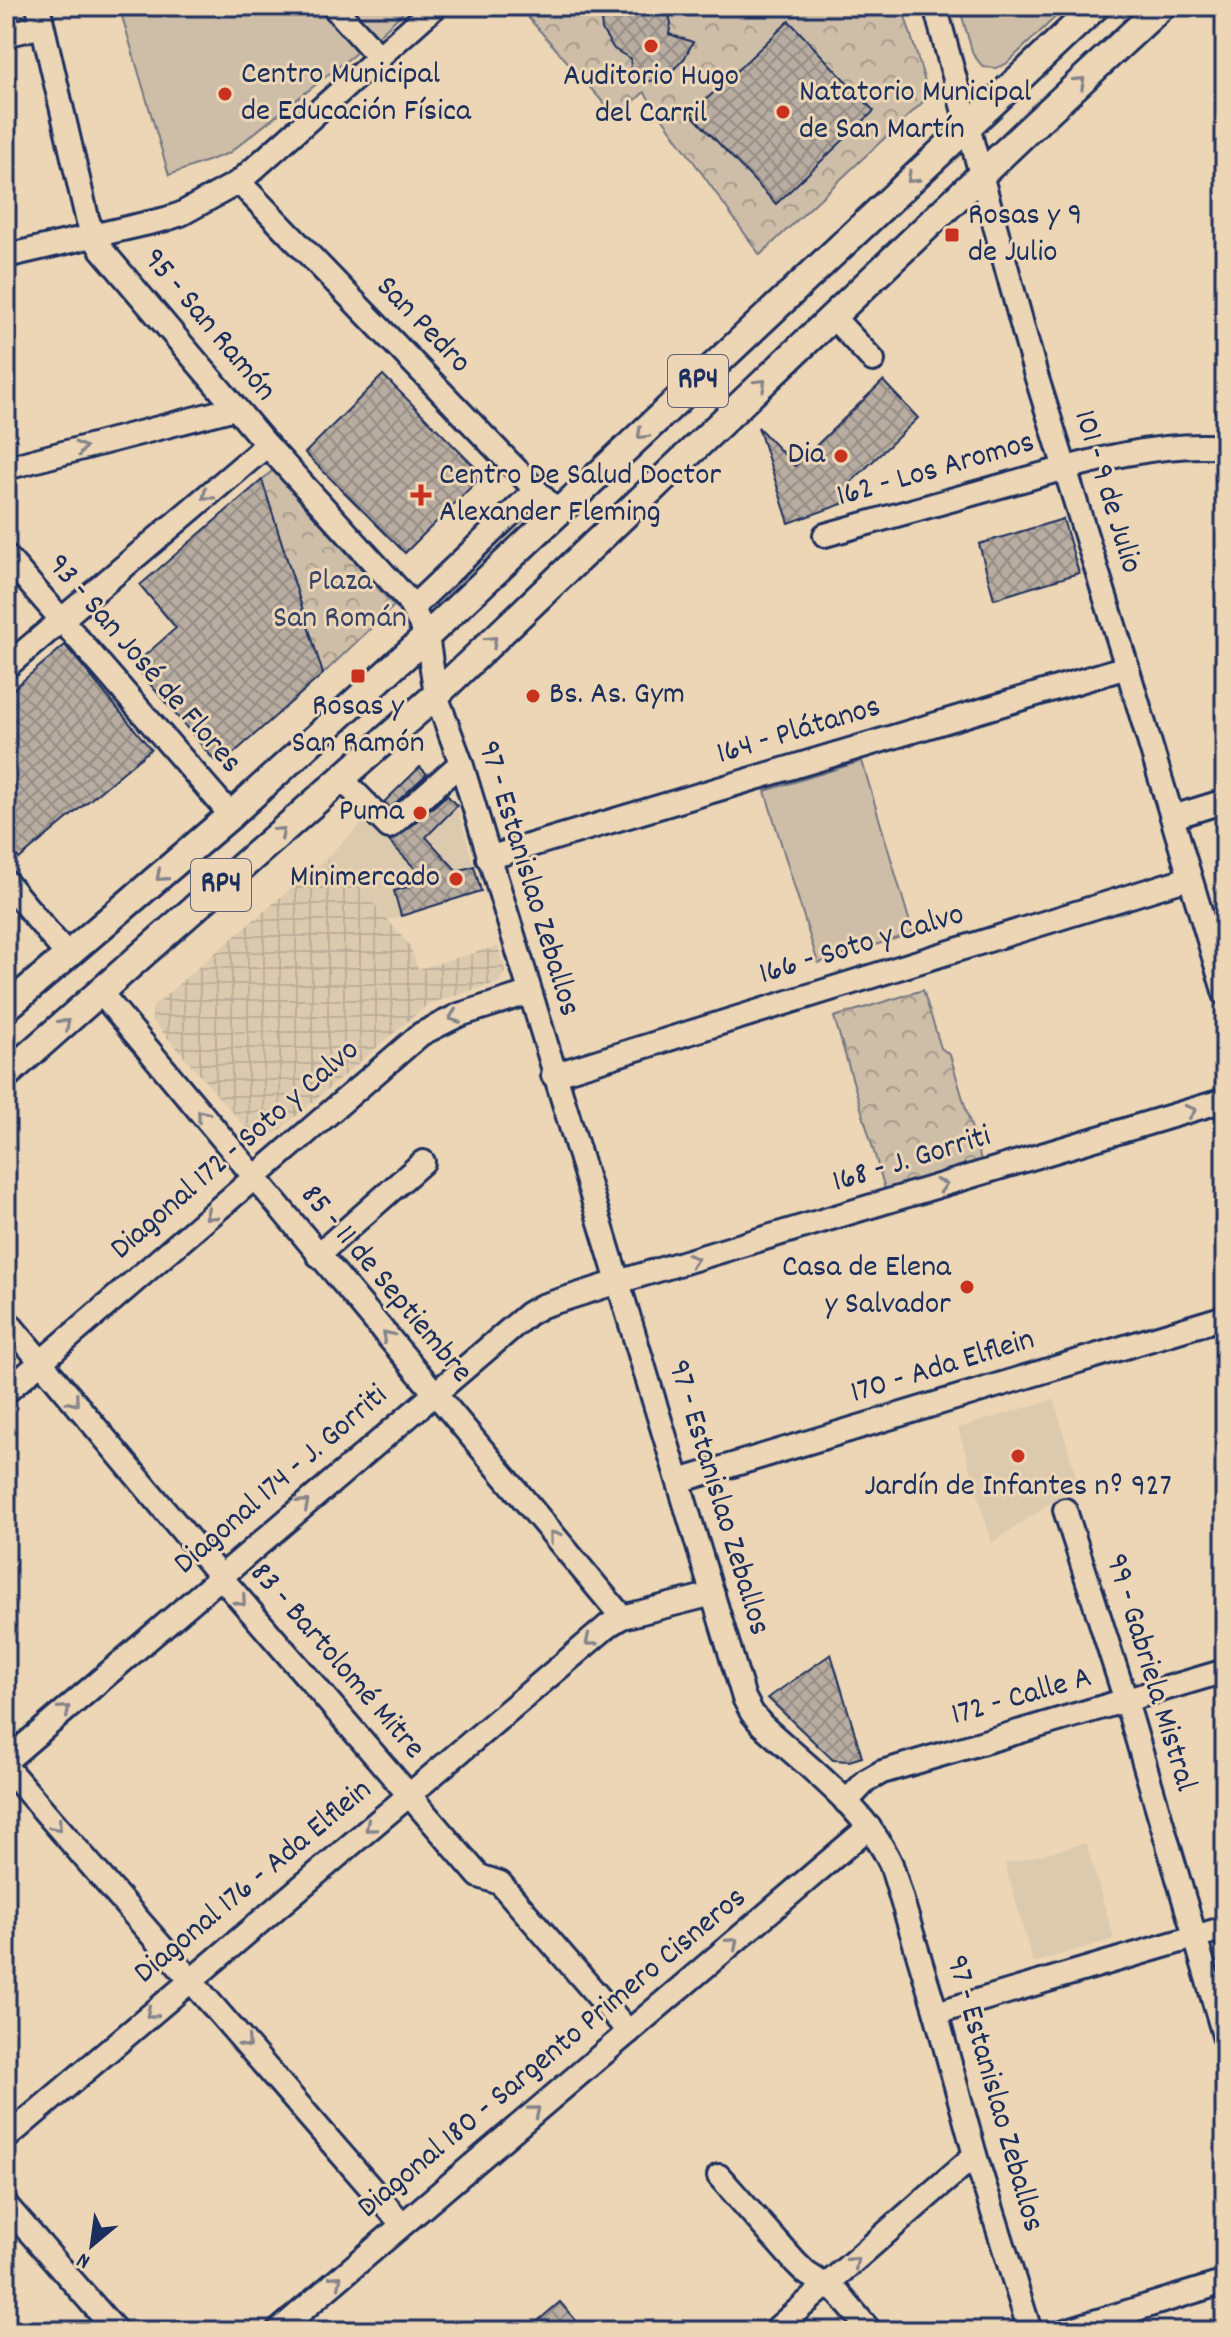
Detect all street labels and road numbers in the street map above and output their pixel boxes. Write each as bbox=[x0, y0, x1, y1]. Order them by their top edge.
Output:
street label: 95 - San Ramón bbox=[130, 239, 286, 413]
street label: San Pedro bbox=[363, 267, 481, 385]
road number: RP4 bbox=[668, 355, 728, 407]
street label: 101 - 9 de Julio bbox=[1059, 405, 1153, 579]
street label: 162 - Los Aromos bbox=[832, 421, 1040, 521]
street label: 93 - San José de Flores bbox=[34, 545, 252, 785]
street label: 164 - Plátanos bbox=[711, 685, 887, 779]
street label: 97 - Estanislao Zeballos bbox=[463, 736, 591, 1022]
road number: RP4 bbox=[191, 859, 251, 911]
street label: 166 - Soto y Calvo bbox=[754, 893, 970, 999]
street label: Diagonal 172 - Soto y Calvo bbox=[101, 1030, 371, 1272]
street label: 168 - J. Gorriti bbox=[827, 1115, 997, 1207]
street label: 85 - 11 de Septiembre bbox=[288, 1175, 482, 1395]
street label: 170 - Ada Elflein bbox=[845, 1318, 1041, 1418]
street label: 97 - Estanislao Zeballos bbox=[653, 1355, 781, 1641]
street label: Diagonal 174 - J. Gorriti bbox=[165, 1375, 399, 1587]
street label: 99 - Gabriela Mistral bbox=[1091, 1549, 1207, 1798]
street label: 83 - Bartolomé Mitre bbox=[237, 1553, 435, 1771]
street label: 172 - Calle A bbox=[947, 1656, 1097, 1740]
street label: Diagonal 176 - Ada Elflein bbox=[125, 1769, 383, 1997]
street label: Diagonal 180 - Sargento Primero Cisneros bbox=[348, 1877, 758, 2231]
street label: 97 - Estanislao Zeballos bbox=[932, 1950, 1054, 2238]

